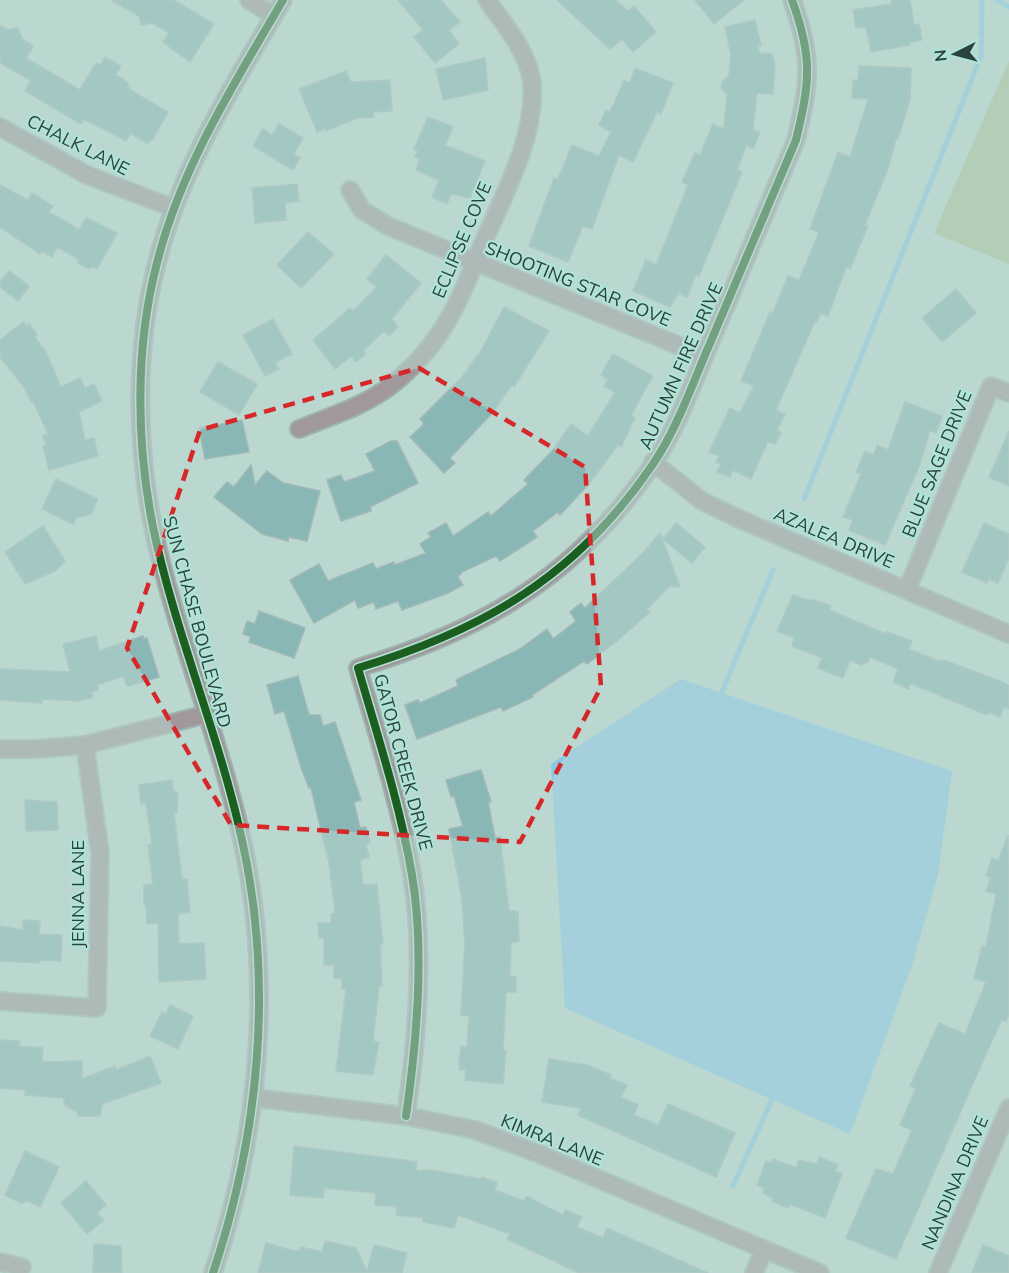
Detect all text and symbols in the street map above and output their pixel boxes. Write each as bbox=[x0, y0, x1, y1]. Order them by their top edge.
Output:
north arrow bbox=[925, 24, 985, 84]
text: N bbox=[930, 49, 951, 63]
street label: CHALK LANE bbox=[23, 109, 133, 180]
street label: ECLIPSE COVE bbox=[427, 178, 496, 301]
street label: SHOOTING STAR COVE bbox=[482, 236, 674, 331]
street label: AUTUMN FIRE DRIVE bbox=[633, 279, 728, 453]
street label: BLUE SAGE DRIVE bbox=[897, 387, 976, 541]
street label: AZALEA DRIVE bbox=[771, 502, 898, 573]
street label: SUN CHASE BOULEVARD bbox=[158, 513, 237, 730]
street label: GATOR CREEK DRIVE bbox=[369, 671, 438, 853]
street label: JENNA LANE bbox=[66, 840, 89, 948]
street label: KIMRA LANE bbox=[498, 1109, 607, 1171]
street label: NANDINA DRIVE bbox=[916, 1112, 993, 1253]

